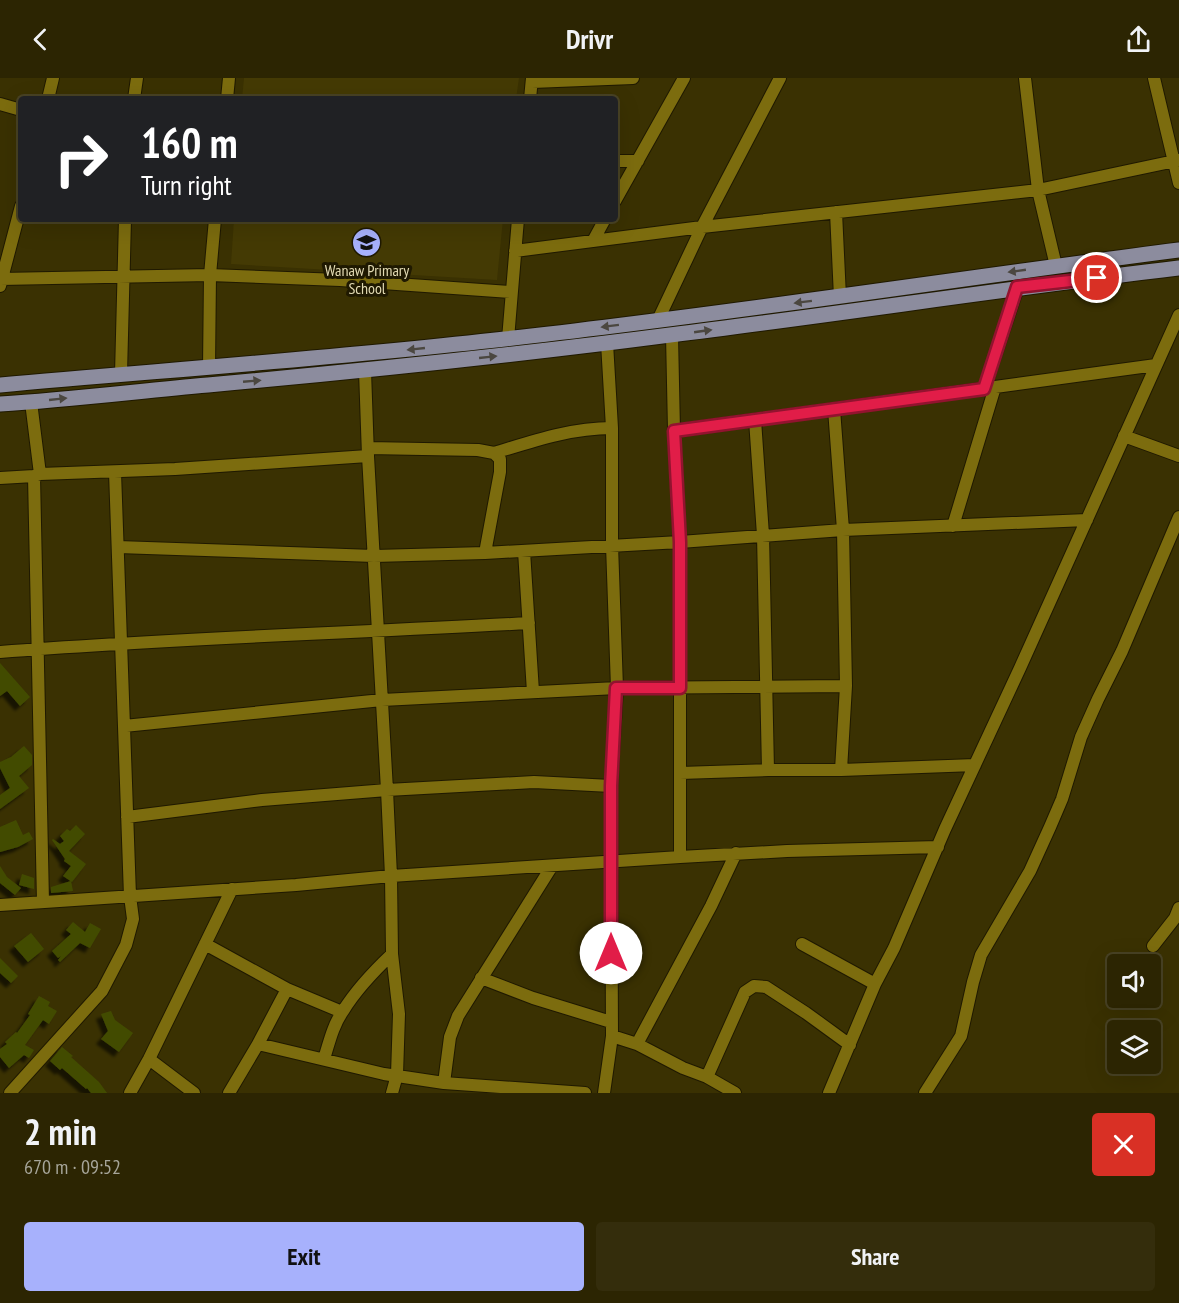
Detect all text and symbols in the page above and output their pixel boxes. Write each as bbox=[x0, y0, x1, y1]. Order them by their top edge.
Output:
text: Drivr bbox=[566, 22, 613, 56]
icon: back bbox=[24, 23, 57, 56]
icon: share bbox=[1122, 23, 1155, 56]
text: 160 m bbox=[141, 115, 238, 170]
icon: right bbox=[42, 120, 120, 198]
text: Turn right bbox=[141, 168, 232, 202]
school or university icon: Wanaw Primary School bbox=[351, 226, 383, 258]
pin bbox=[1071, 252, 1122, 303]
place label: Wanaw Primary School bbox=[325, 260, 409, 298]
icon: arrive bbox=[1080, 261, 1113, 294]
one-way arrow bbox=[1007, 267, 1026, 276]
one-way arrow bbox=[794, 297, 813, 307]
one-way arrow bbox=[600, 321, 619, 331]
one-way arrow bbox=[693, 326, 712, 335]
one-way arrow bbox=[406, 344, 425, 354]
one-way arrow bbox=[479, 352, 498, 362]
one-way arrow bbox=[243, 376, 262, 386]
one-way arrow bbox=[49, 394, 68, 404]
position arrow bbox=[579, 921, 643, 985]
map controls bbox=[1107, 954, 1161, 1074]
button: sound bbox=[1107, 954, 1161, 1008]
button: layers bbox=[1107, 1020, 1161, 1074]
text: 2 min bbox=[24, 1108, 97, 1155]
button: close bbox=[1092, 1113, 1155, 1176]
text: 670 m · 09:52 bbox=[24, 1154, 121, 1180]
button: Exit bbox=[24, 1222, 584, 1291]
button: Share bbox=[596, 1222, 1155, 1291]

